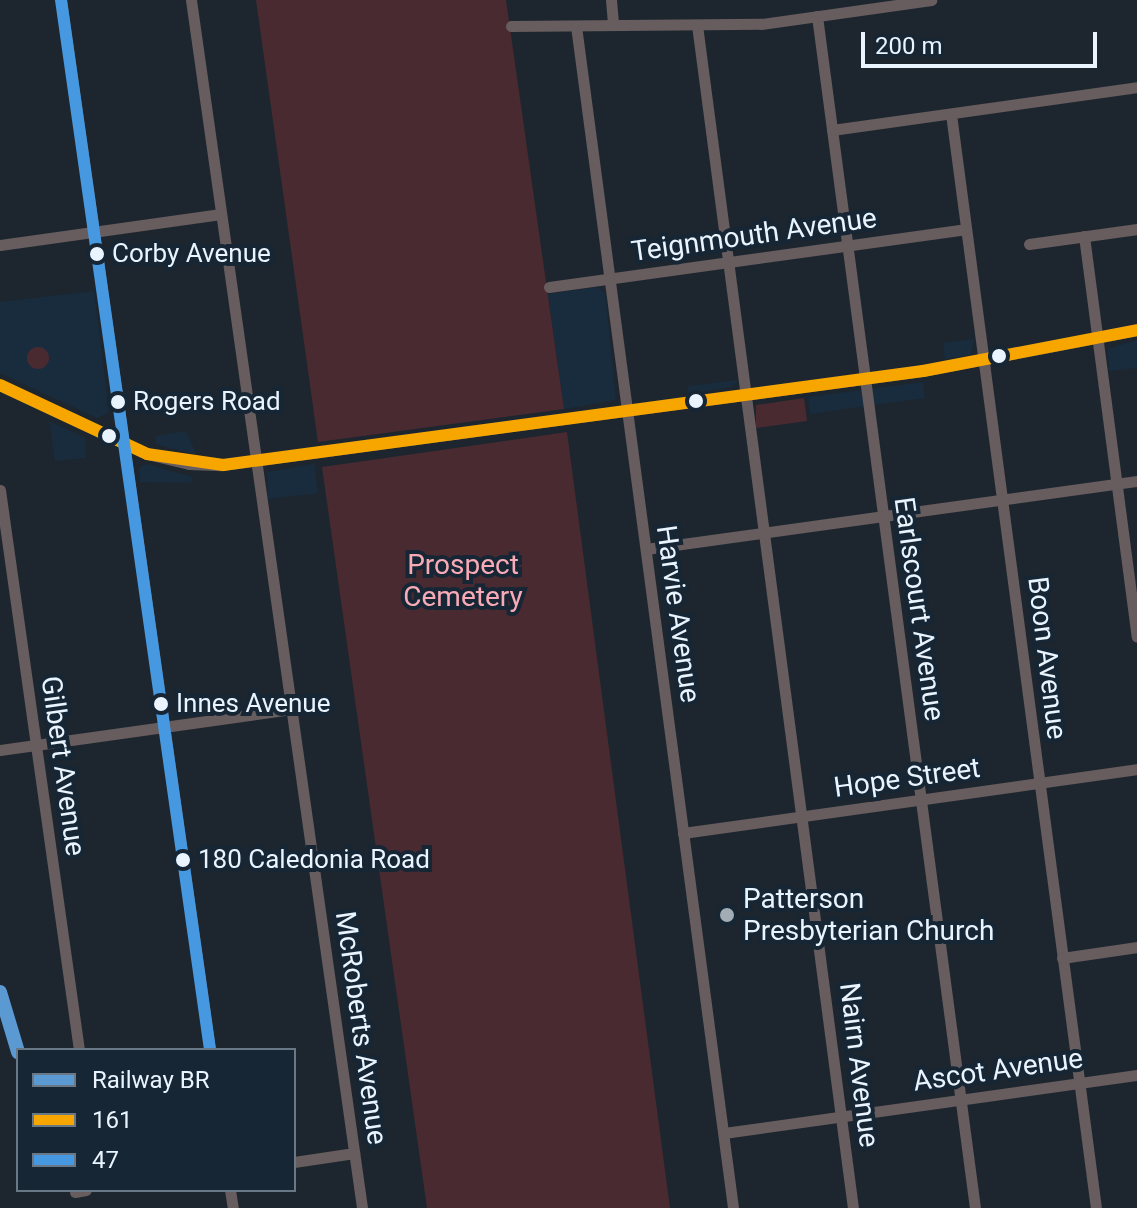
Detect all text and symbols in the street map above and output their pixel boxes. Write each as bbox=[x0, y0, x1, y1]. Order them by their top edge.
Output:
scale bar bbox=[865, 16, 1101, 66]
text: 200 m bbox=[875, 32, 942, 60]
street label: Teignmouth Avenue bbox=[629, 201, 879, 269]
place label: Corby Avenue bbox=[112, 238, 271, 270]
marker: Corby Avenue bbox=[89, 246, 105, 262]
unlabelled marker bbox=[991, 348, 1007, 364]
place label: Rogers Road bbox=[133, 386, 281, 418]
unlabelled marker bbox=[688, 393, 704, 409]
marker: Rogers Road bbox=[110, 394, 126, 410]
unlabelled marker bbox=[101, 428, 117, 444]
street label: Earlscourt Avenue bbox=[887, 495, 951, 723]
street label: Harvie Avenue bbox=[649, 523, 707, 705]
park label: Prospect Cemetery bbox=[403, 548, 523, 614]
street label: Boon Avenue bbox=[1020, 575, 1074, 741]
street label: Gilbert Avenue bbox=[34, 674, 92, 858]
place label: Innes Avenue bbox=[176, 688, 330, 720]
marker: Innes Avenue bbox=[153, 696, 169, 712]
street label: Hope Street bbox=[832, 751, 982, 805]
place label: 180 Caledonia Road bbox=[198, 844, 430, 876]
marker: 180 Caledonia Road bbox=[175, 852, 191, 868]
place label: Patterson Presbyterian Church bbox=[743, 882, 994, 948]
marker: Patterson Presbyterian Church bbox=[718, 906, 736, 924]
street label: McRoberts Avenue bbox=[328, 909, 394, 1147]
street label: Nairn Avenue bbox=[832, 981, 886, 1149]
street label: Ascot Avenue bbox=[911, 1041, 1085, 1099]
legend bbox=[16, 1048, 296, 1192]
text: Railway BR bbox=[92, 1066, 209, 1094]
text: 161 bbox=[92, 1106, 132, 1134]
text: 47 bbox=[92, 1146, 119, 1174]

